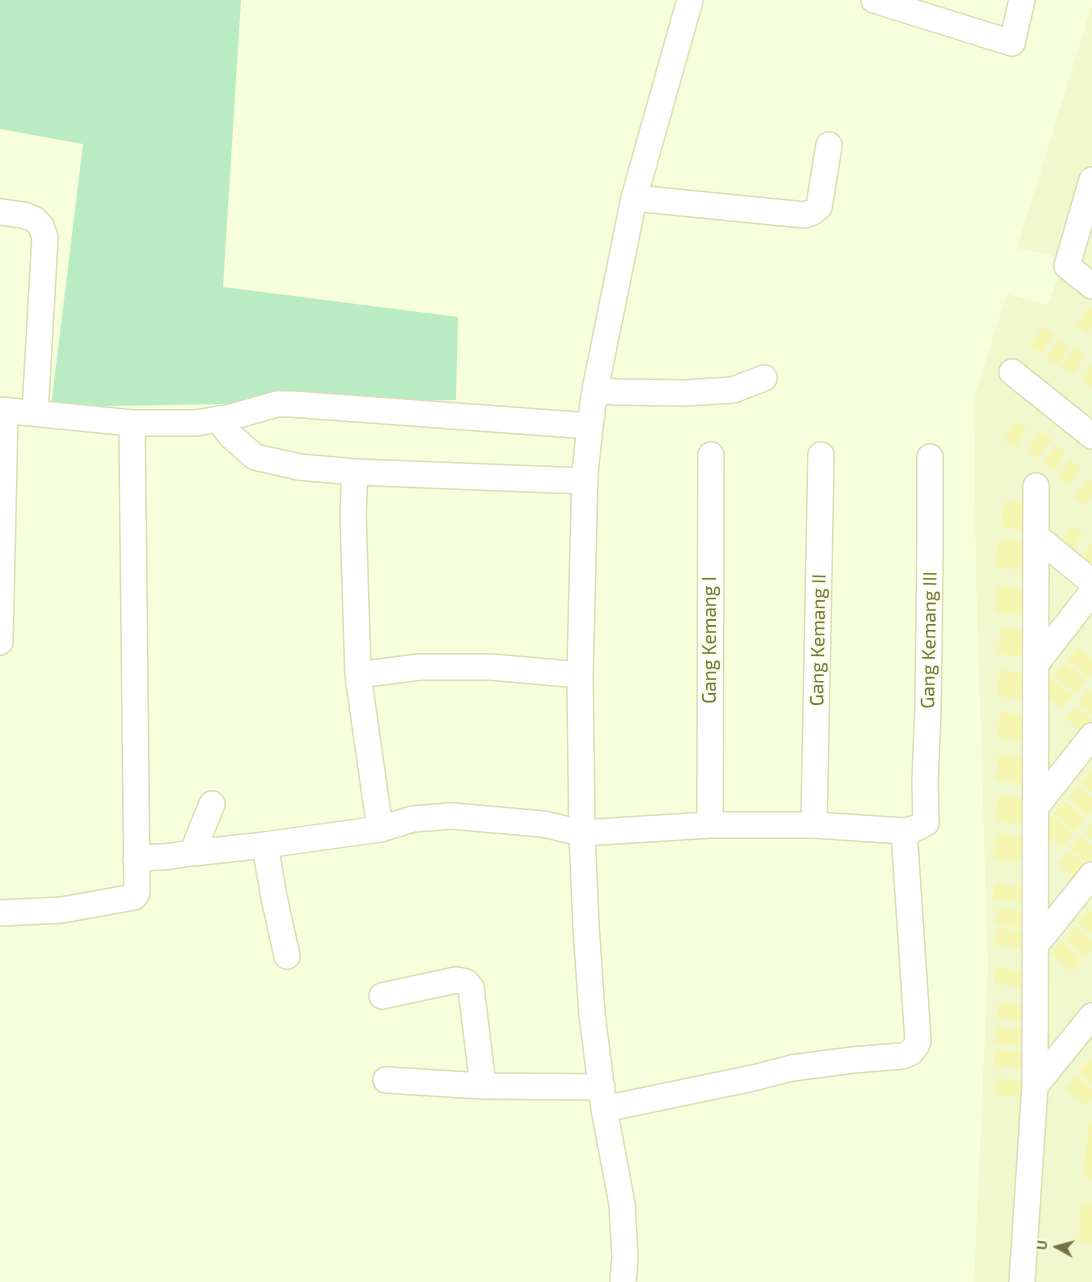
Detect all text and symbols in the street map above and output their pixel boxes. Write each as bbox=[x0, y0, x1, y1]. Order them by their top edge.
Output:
street label: Gang Kemang III bbox=[916, 571, 942, 709]
street label: Gang Kemang II bbox=[805, 574, 831, 706]
street label: Gang Kemang I bbox=[699, 576, 721, 704]
north arrow bbox=[1032, 1222, 1082, 1272]
text: U bbox=[1033, 1239, 1051, 1251]

